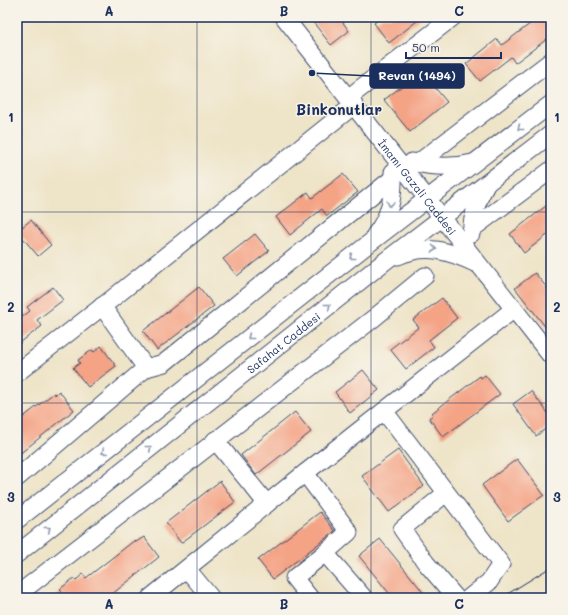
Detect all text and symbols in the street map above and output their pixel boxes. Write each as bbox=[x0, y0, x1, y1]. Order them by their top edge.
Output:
text: A bbox=[104, 2, 114, 19]
text: B bbox=[280, 2, 289, 19]
text: C bbox=[454, 2, 464, 19]
scale bar bbox=[406, 34, 501, 60]
text: 50 m bbox=[412, 39, 440, 55]
callout: Revan (1494) bbox=[370, 64, 464, 88]
text: Revan (1494) bbox=[378, 67, 456, 83]
district label: Binkonutlar bbox=[296, 99, 382, 119]
text: 1 bbox=[8, 108, 14, 125]
text: 1 bbox=[554, 108, 560, 125]
one-way arrow bbox=[518, 123, 525, 130]
street label: İmamı Gazali Caddesi bbox=[375, 136, 460, 238]
one-way arrow bbox=[387, 201, 395, 207]
one-way arrow bbox=[431, 245, 437, 254]
one-way arrow bbox=[350, 252, 357, 259]
text: 2 bbox=[7, 298, 15, 315]
text: 2 bbox=[553, 298, 561, 315]
one-way arrow bbox=[323, 304, 330, 311]
street label: Safahat Caddesi bbox=[243, 308, 323, 376]
one-way arrow bbox=[248, 333, 255, 340]
one-way arrow bbox=[145, 446, 152, 453]
one-way arrow bbox=[101, 448, 108, 455]
text: 3 bbox=[7, 488, 15, 505]
text: 3 bbox=[553, 488, 561, 505]
one-way arrow bbox=[43, 527, 50, 534]
text: A bbox=[104, 595, 114, 612]
text: B bbox=[280, 595, 289, 612]
text: C bbox=[454, 595, 464, 612]

